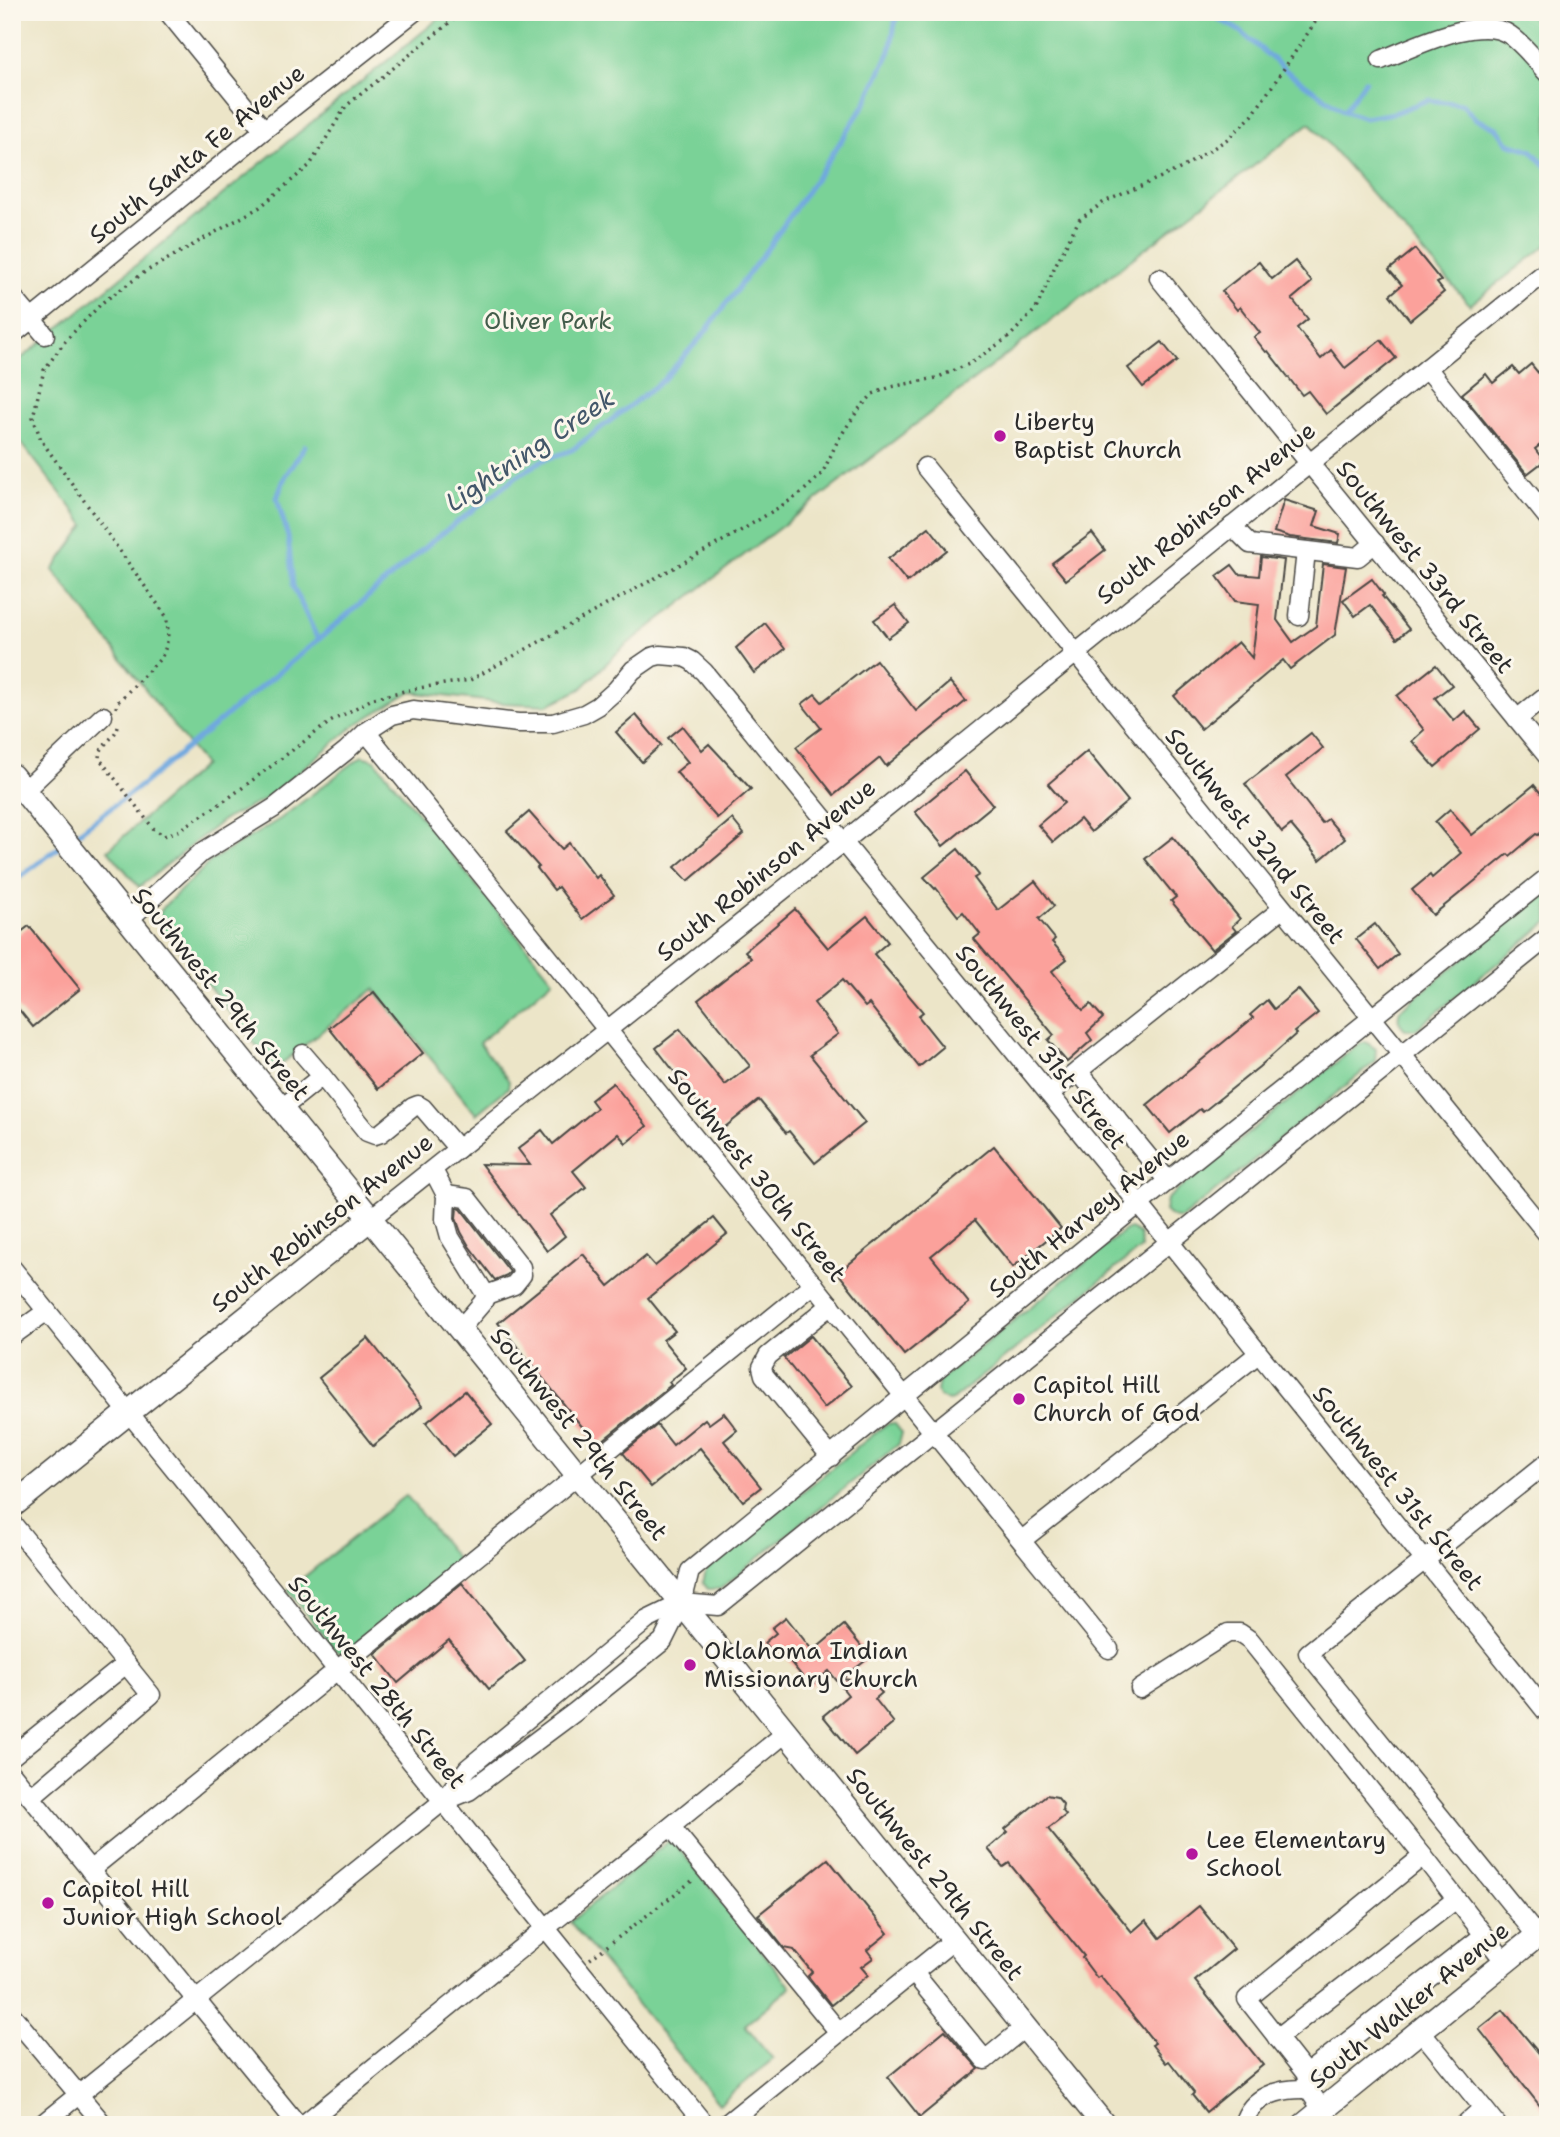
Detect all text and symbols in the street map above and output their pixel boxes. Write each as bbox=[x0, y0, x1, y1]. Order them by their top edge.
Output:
street label: South Santa Fe Avenue bbox=[83, 57, 311, 251]
park label: Oliver Park bbox=[484, 305, 612, 337]
water label: Lightning Creek bbox=[438, 380, 622, 519]
place label: Liberty Baptist Church bbox=[1014, 406, 1182, 466]
street label: South Robinson Avenue bbox=[1090, 415, 1322, 611]
marker: Liberty Baptist Church bbox=[992, 428, 1008, 444]
street label: Southwest 33rd Street bbox=[1329, 454, 1521, 680]
street label: Southwest 32nd Street bbox=[1158, 721, 1352, 951]
street label: South Robinson Avenue bbox=[650, 772, 882, 968]
street label: Southwest 29th Street bbox=[125, 881, 317, 1107]
street label: Southwest 31st Street bbox=[948, 938, 1134, 1156]
street label: Southwest 30th Street bbox=[661, 1061, 853, 1289]
street label: South Harvey Avenue bbox=[982, 1123, 1196, 1305]
street label: South Robinson Avenue bbox=[204, 1126, 440, 1320]
street label: Southwest 29th Street bbox=[483, 1321, 675, 1547]
place label: Capitol Hill Church of God bbox=[1033, 1369, 1200, 1429]
street label: Southwest 31st Street bbox=[1305, 1379, 1491, 1597]
marker: Capitol Hill Church of God bbox=[1011, 1391, 1027, 1407]
street label: Southwest 28th Street bbox=[281, 1569, 473, 1795]
place label: Oklahoma Indian Missionary Church bbox=[704, 1635, 918, 1695]
marker: Oklahoma Indian Missionary Church bbox=[682, 1657, 698, 1673]
street label: Southwest 29th Street bbox=[839, 1761, 1031, 1987]
place label: Lee Elementary School bbox=[1206, 1824, 1386, 1884]
marker: Lee Elementary School bbox=[1184, 1846, 1200, 1862]
place label: Capitol Hill Junior High School bbox=[62, 1873, 283, 1933]
marker: Capitol Hill Junior High School bbox=[40, 1895, 56, 1911]
street label: South Walker Avenue bbox=[1302, 1914, 1516, 2096]

